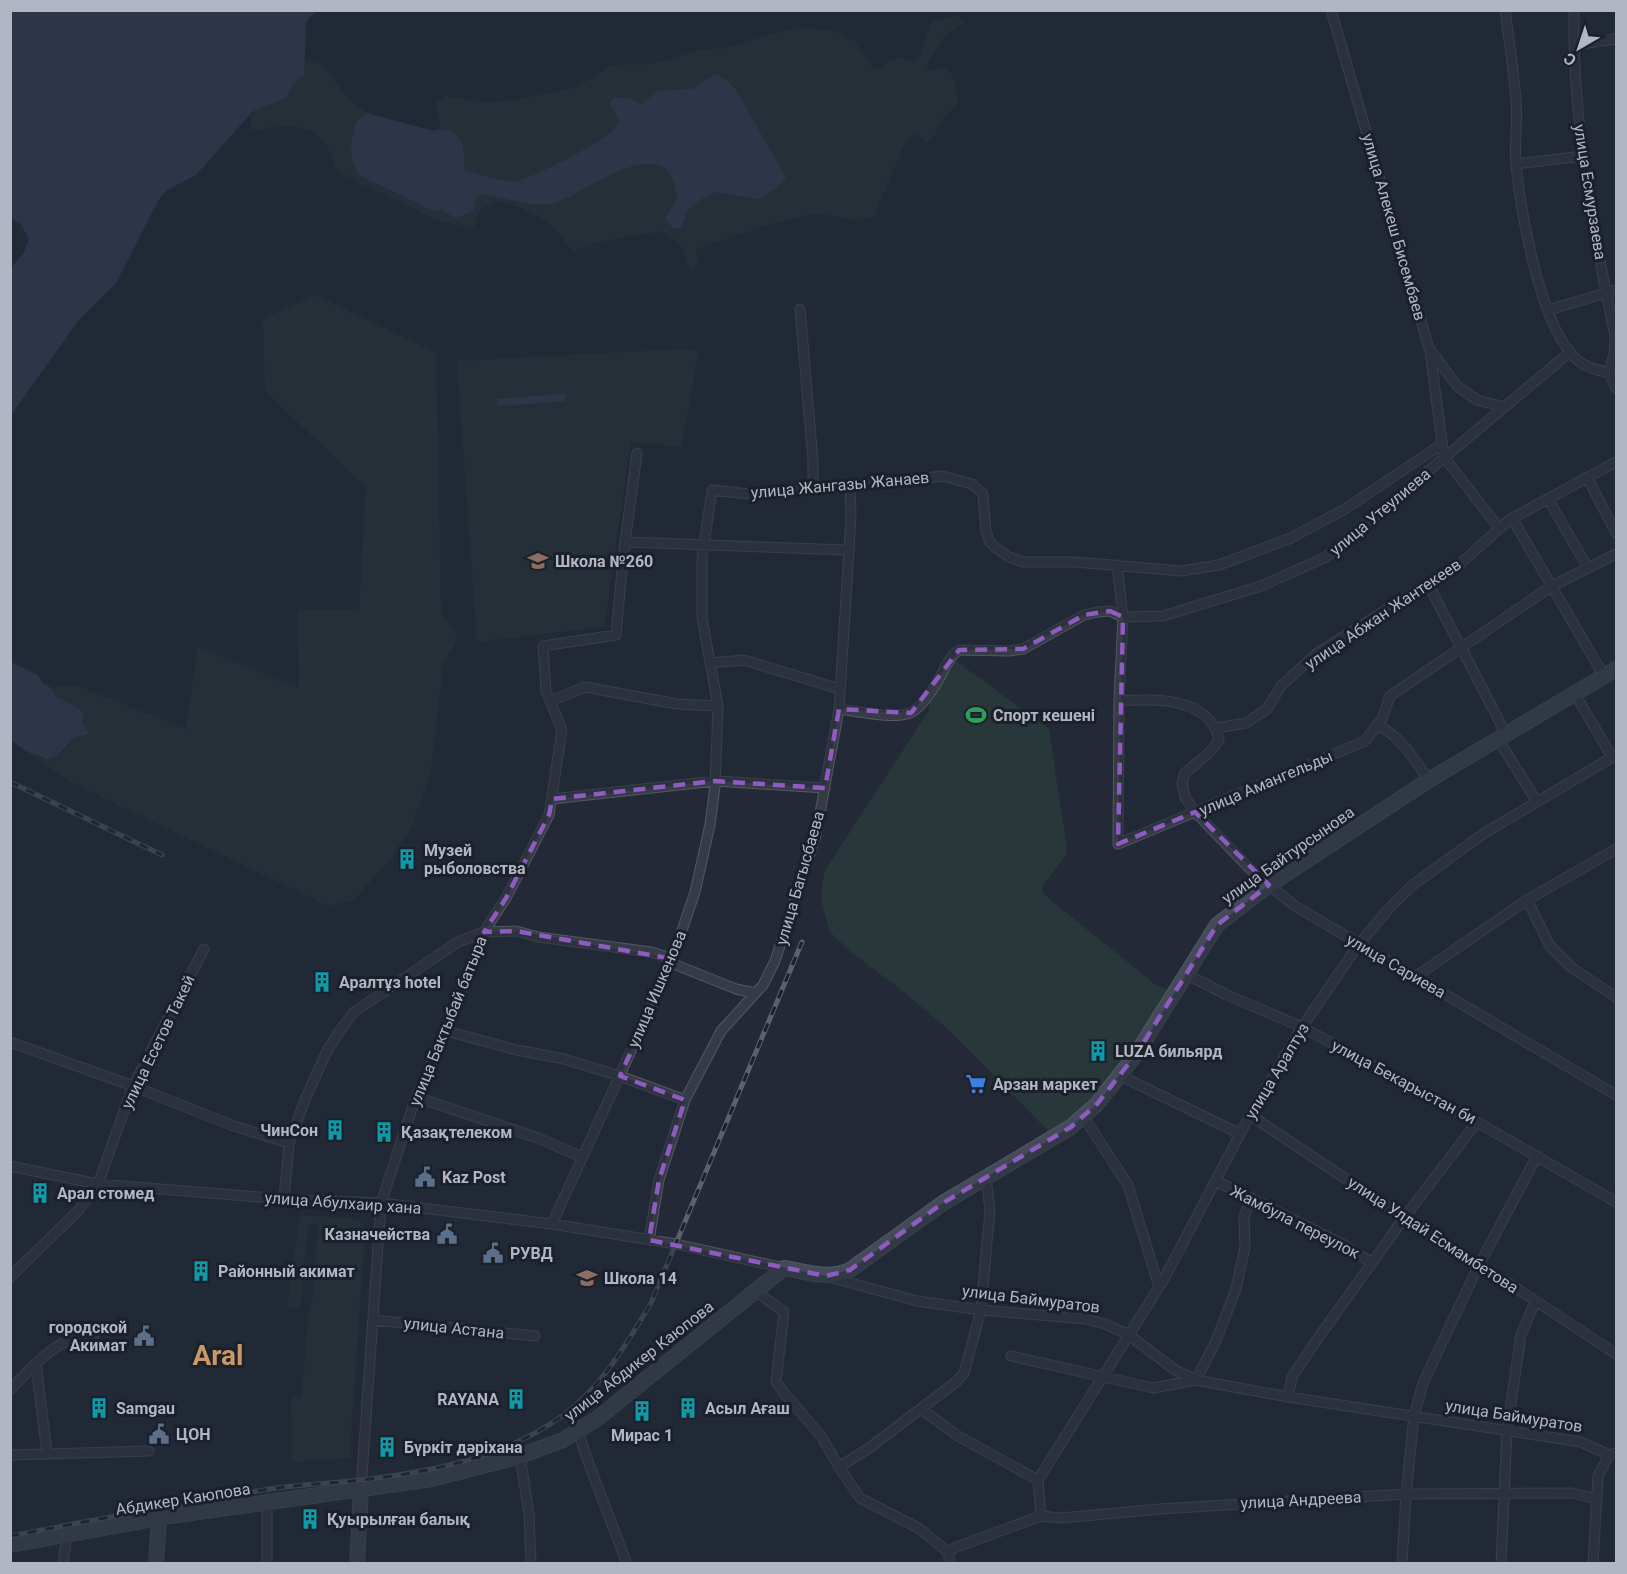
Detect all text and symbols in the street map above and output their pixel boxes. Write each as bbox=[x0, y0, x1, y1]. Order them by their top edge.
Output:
north arrow bbox=[1549, 18, 1609, 78]
text: С bbox=[1560, 49, 1580, 70]
street label: улица Есмурзаева bbox=[1570, 123, 1610, 261]
street label: улица Алекеш Бисембаев bbox=[1358, 131, 1430, 323]
street label: улица Утеулиева bbox=[1326, 464, 1434, 560]
street label: улица Жангазы Жанаев bbox=[750, 468, 930, 502]
school or university icon: Школа №260 bbox=[526, 549, 550, 573]
place label: Школа №260 bbox=[555, 552, 653, 571]
street label: улица Абжан Жантекеев bbox=[1301, 555, 1465, 673]
sports icon: Спорт кешені bbox=[964, 703, 988, 727]
place label: Спорт кешені bbox=[993, 706, 1095, 725]
street label: улица Амангельды bbox=[1196, 746, 1336, 820]
street label: улица Байтурсынова bbox=[1218, 802, 1358, 908]
street label: улица Багысбаева bbox=[772, 809, 828, 947]
place label: Музей рыболовства bbox=[424, 841, 526, 878]
building icon: Музей рыболовства bbox=[395, 847, 419, 871]
street label: улица Ишкенова bbox=[624, 928, 690, 1050]
street label: улица Сариева bbox=[1343, 930, 1449, 1002]
street label: улица Бактыбай батыра bbox=[405, 933, 491, 1109]
building icon: Аралтұз hotel bbox=[310, 970, 334, 994]
street label: улица Есетов Такей bbox=[117, 972, 199, 1112]
place label: Аралтұз hotel bbox=[339, 973, 441, 992]
street label: улица Аралтуз bbox=[1241, 1019, 1313, 1123]
street label: улица Бекарыстан би bbox=[1328, 1036, 1480, 1128]
building icon: LUZA бильярд bbox=[1086, 1039, 1110, 1063]
place label: LUZA бильярд bbox=[1115, 1042, 1222, 1061]
supermarket icon: Арзан маркет bbox=[964, 1072, 988, 1096]
place label: Арзан маркет bbox=[993, 1075, 1098, 1094]
building icon: ЧинСон bbox=[323, 1118, 347, 1142]
building icon: Қазақтелеком bbox=[372, 1120, 396, 1144]
place label: ЧинСон bbox=[260, 1121, 318, 1140]
place label: Қазақтелеком bbox=[401, 1123, 512, 1142]
public building icon: Kaz Post bbox=[413, 1165, 437, 1189]
place label: Kaz Post bbox=[442, 1168, 506, 1187]
street label: улица Улдай Есмамбетова bbox=[1344, 1173, 1522, 1297]
building icon: Арал стомед bbox=[28, 1181, 52, 1205]
street label: Жамбула переулок bbox=[1227, 1181, 1363, 1263]
place label: Арал стомед bbox=[57, 1184, 154, 1203]
street label: улица Абулхаир хана bbox=[264, 1188, 422, 1218]
public building icon: Казначейства bbox=[435, 1222, 459, 1246]
place label: Казначейства bbox=[325, 1225, 430, 1244]
public building icon: РУВД bbox=[481, 1241, 505, 1265]
place label: РУВД bbox=[510, 1244, 553, 1263]
building icon: Районный акимат bbox=[189, 1259, 213, 1283]
place label: Районный акимат bbox=[218, 1262, 355, 1281]
school or university icon: Школа 14 bbox=[575, 1266, 599, 1290]
place label: Школа 14 bbox=[604, 1269, 677, 1288]
street label: улица Баймуратов bbox=[961, 1281, 1101, 1317]
street label: улица Абдикер Каюпова bbox=[561, 1297, 717, 1425]
street label: улица Астана bbox=[403, 1313, 505, 1343]
place label: городской Акимат bbox=[49, 1318, 127, 1355]
public building icon: городской Акимат bbox=[132, 1324, 156, 1348]
district label: Aral bbox=[192, 1339, 244, 1372]
building icon: RAYANA bbox=[504, 1387, 528, 1411]
place label: RAYANA bbox=[437, 1390, 499, 1409]
building icon: Samgau bbox=[87, 1396, 111, 1420]
building icon: Асыл Ағаш bbox=[676, 1396, 700, 1420]
street label: улица Баймуратов bbox=[1444, 1396, 1584, 1436]
place label: Samgau bbox=[116, 1399, 175, 1418]
building icon: Мирас 1 bbox=[630, 1399, 654, 1423]
place label: Асыл Ағаш bbox=[705, 1399, 790, 1418]
public building icon: ЦОН bbox=[147, 1422, 171, 1446]
place label: ЦОН bbox=[176, 1425, 210, 1444]
place label: Мирас 1 bbox=[611, 1426, 673, 1445]
building icon: Бүркіт дәріхана bbox=[375, 1435, 399, 1459]
place label: Бүркіт дәріхана bbox=[404, 1438, 523, 1457]
street label: Абдикер Каюпова bbox=[114, 1479, 252, 1519]
street label: улица Андреева bbox=[1240, 1487, 1362, 1513]
building icon: Қуырылған балық bbox=[298, 1507, 322, 1531]
place label: Қуырылған балық bbox=[327, 1510, 470, 1529]

